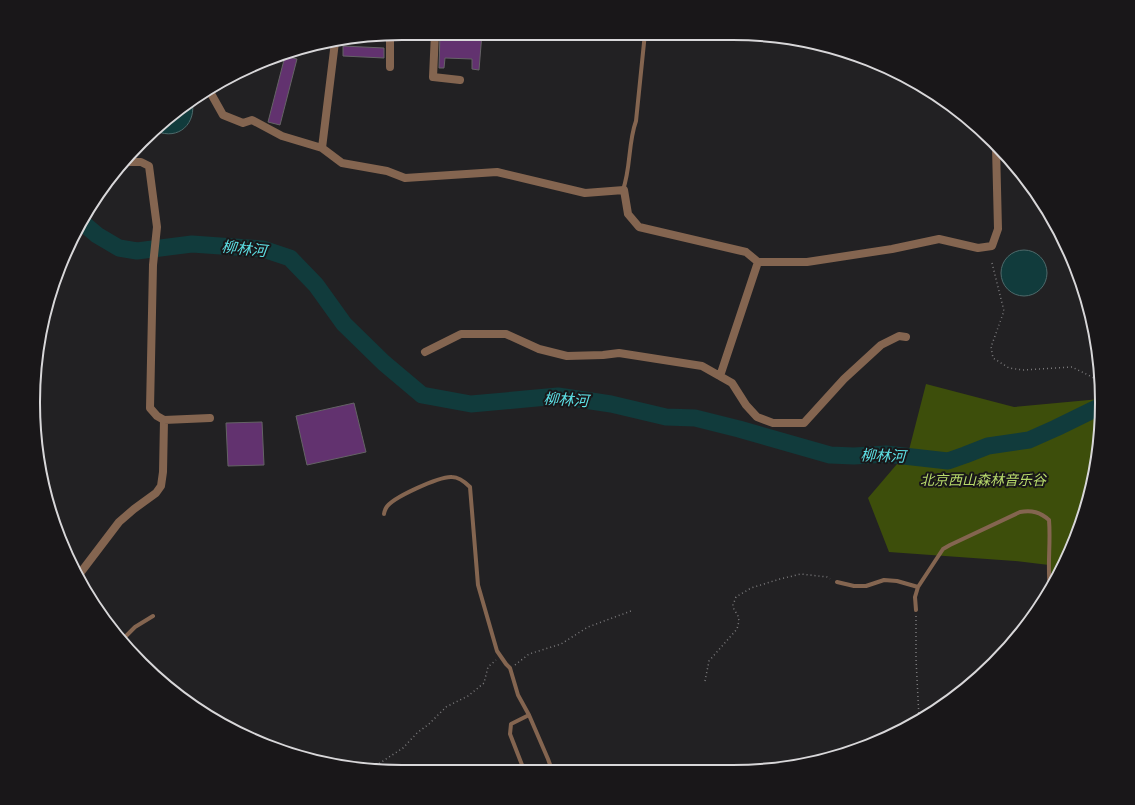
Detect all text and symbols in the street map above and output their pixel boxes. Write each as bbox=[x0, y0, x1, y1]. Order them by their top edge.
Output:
water label: 柳林河 bbox=[221, 237, 270, 261]
water label: 柳林河 bbox=[543, 389, 592, 410]
water label: 柳林河 bbox=[860, 445, 909, 466]
park label: 北京西山森林音乐谷 bbox=[920, 471, 1048, 489]

